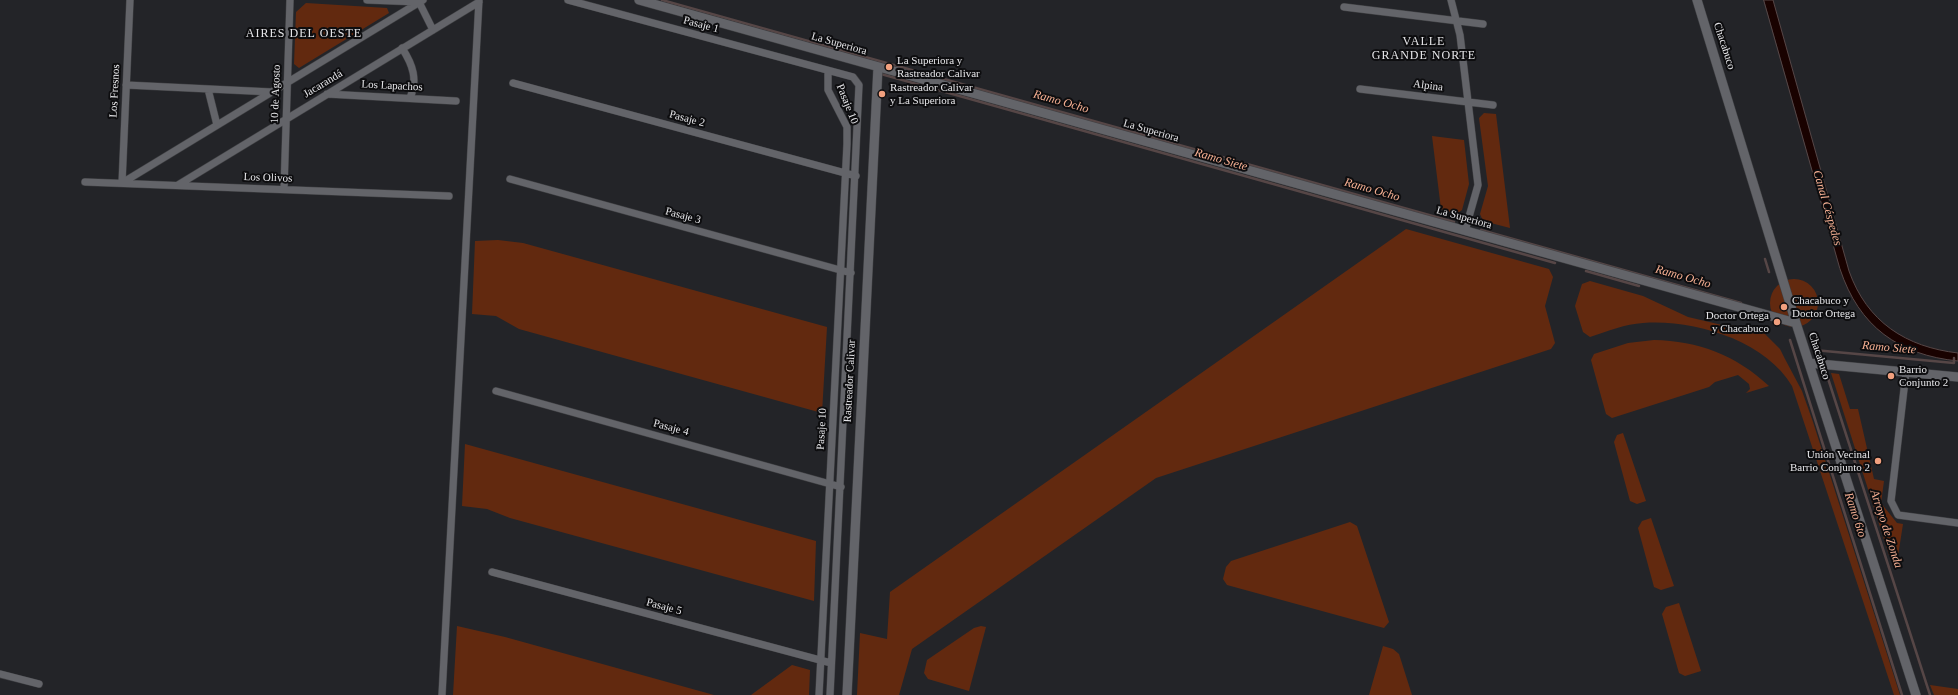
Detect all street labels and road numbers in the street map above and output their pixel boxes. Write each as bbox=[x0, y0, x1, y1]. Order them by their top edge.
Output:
street label: Pasaje 1 bbox=[682, 14, 720, 36]
street label: Chacabuco bbox=[1710, 21, 1738, 71]
street label: La Superiora bbox=[810, 30, 868, 58]
street label: Los Fresnos bbox=[107, 64, 123, 118]
street label: 10 de Agosto bbox=[268, 64, 284, 124]
street label: Jacarandá bbox=[301, 67, 345, 101]
street label: Los Lapachos bbox=[361, 78, 423, 94]
street label: Alpina bbox=[1412, 78, 1444, 94]
street label: Pasaje 10 bbox=[833, 82, 861, 126]
street label: Pasaje 2 bbox=[668, 108, 706, 130]
street label: La Superiora bbox=[1122, 117, 1180, 145]
street label: Los Olivos bbox=[243, 171, 293, 185]
street label: La Superiora bbox=[1435, 204, 1493, 232]
street label: Pasaje 3 bbox=[664, 205, 702, 227]
street label: Chacabuco bbox=[1805, 331, 1833, 381]
street label: Rastreador Calivar bbox=[841, 339, 859, 423]
street label: Pasaje 10 bbox=[814, 408, 830, 450]
street label: Pasaje 4 bbox=[652, 417, 690, 439]
street label: Pasaje 5 bbox=[645, 596, 683, 618]

